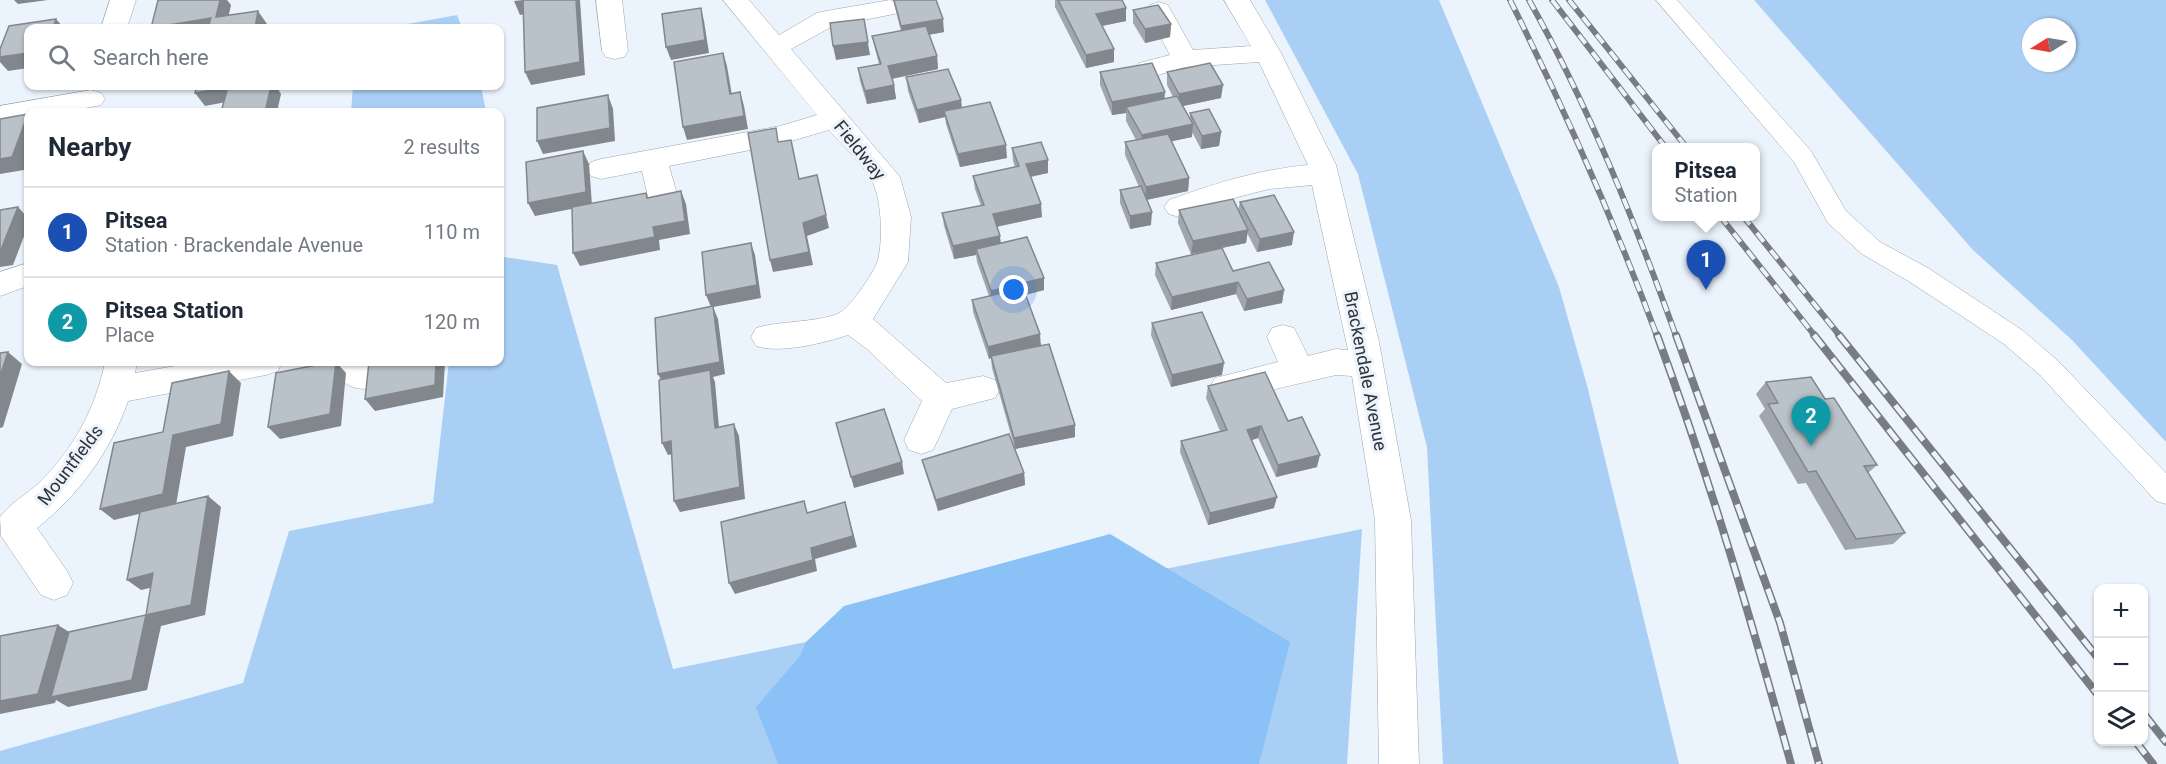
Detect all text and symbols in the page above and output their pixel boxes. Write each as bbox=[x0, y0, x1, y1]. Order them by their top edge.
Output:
north arrow bbox=[2022, 18, 2076, 72]
search box bbox=[24, 24, 504, 90]
icon: search bbox=[45, 41, 78, 74]
text: Search here bbox=[93, 45, 209, 70]
street label: Fieldway bbox=[830, 116, 891, 184]
text: Nearby bbox=[48, 132, 131, 162]
text: 2 results bbox=[404, 135, 480, 159]
popup bbox=[1652, 143, 1760, 221]
text: Pitsea bbox=[1674, 158, 1737, 183]
text: Station bbox=[1674, 183, 1738, 207]
text: Pitsea bbox=[105, 208, 167, 233]
text: 1 bbox=[62, 220, 73, 244]
text: 110 m bbox=[424, 220, 480, 244]
text: Station · Brackendale Avenue bbox=[105, 233, 363, 257]
pin: 1 bbox=[1686, 240, 1726, 290]
your location bbox=[999, 275, 1028, 304]
street label: Brackendale Avenue bbox=[1340, 290, 1392, 452]
text: Pitsea Station bbox=[105, 298, 244, 323]
text: 2 bbox=[62, 310, 73, 334]
text: 120 m bbox=[424, 310, 480, 334]
text: Place bbox=[105, 323, 154, 347]
pin: 2 bbox=[1792, 396, 1830, 446]
street label: Mountfields bbox=[33, 421, 107, 509]
map controls bbox=[2094, 584, 2148, 746]
button: + bbox=[2094, 584, 2148, 638]
button: − bbox=[2094, 638, 2148, 692]
button: layers bbox=[2094, 692, 2148, 746]

